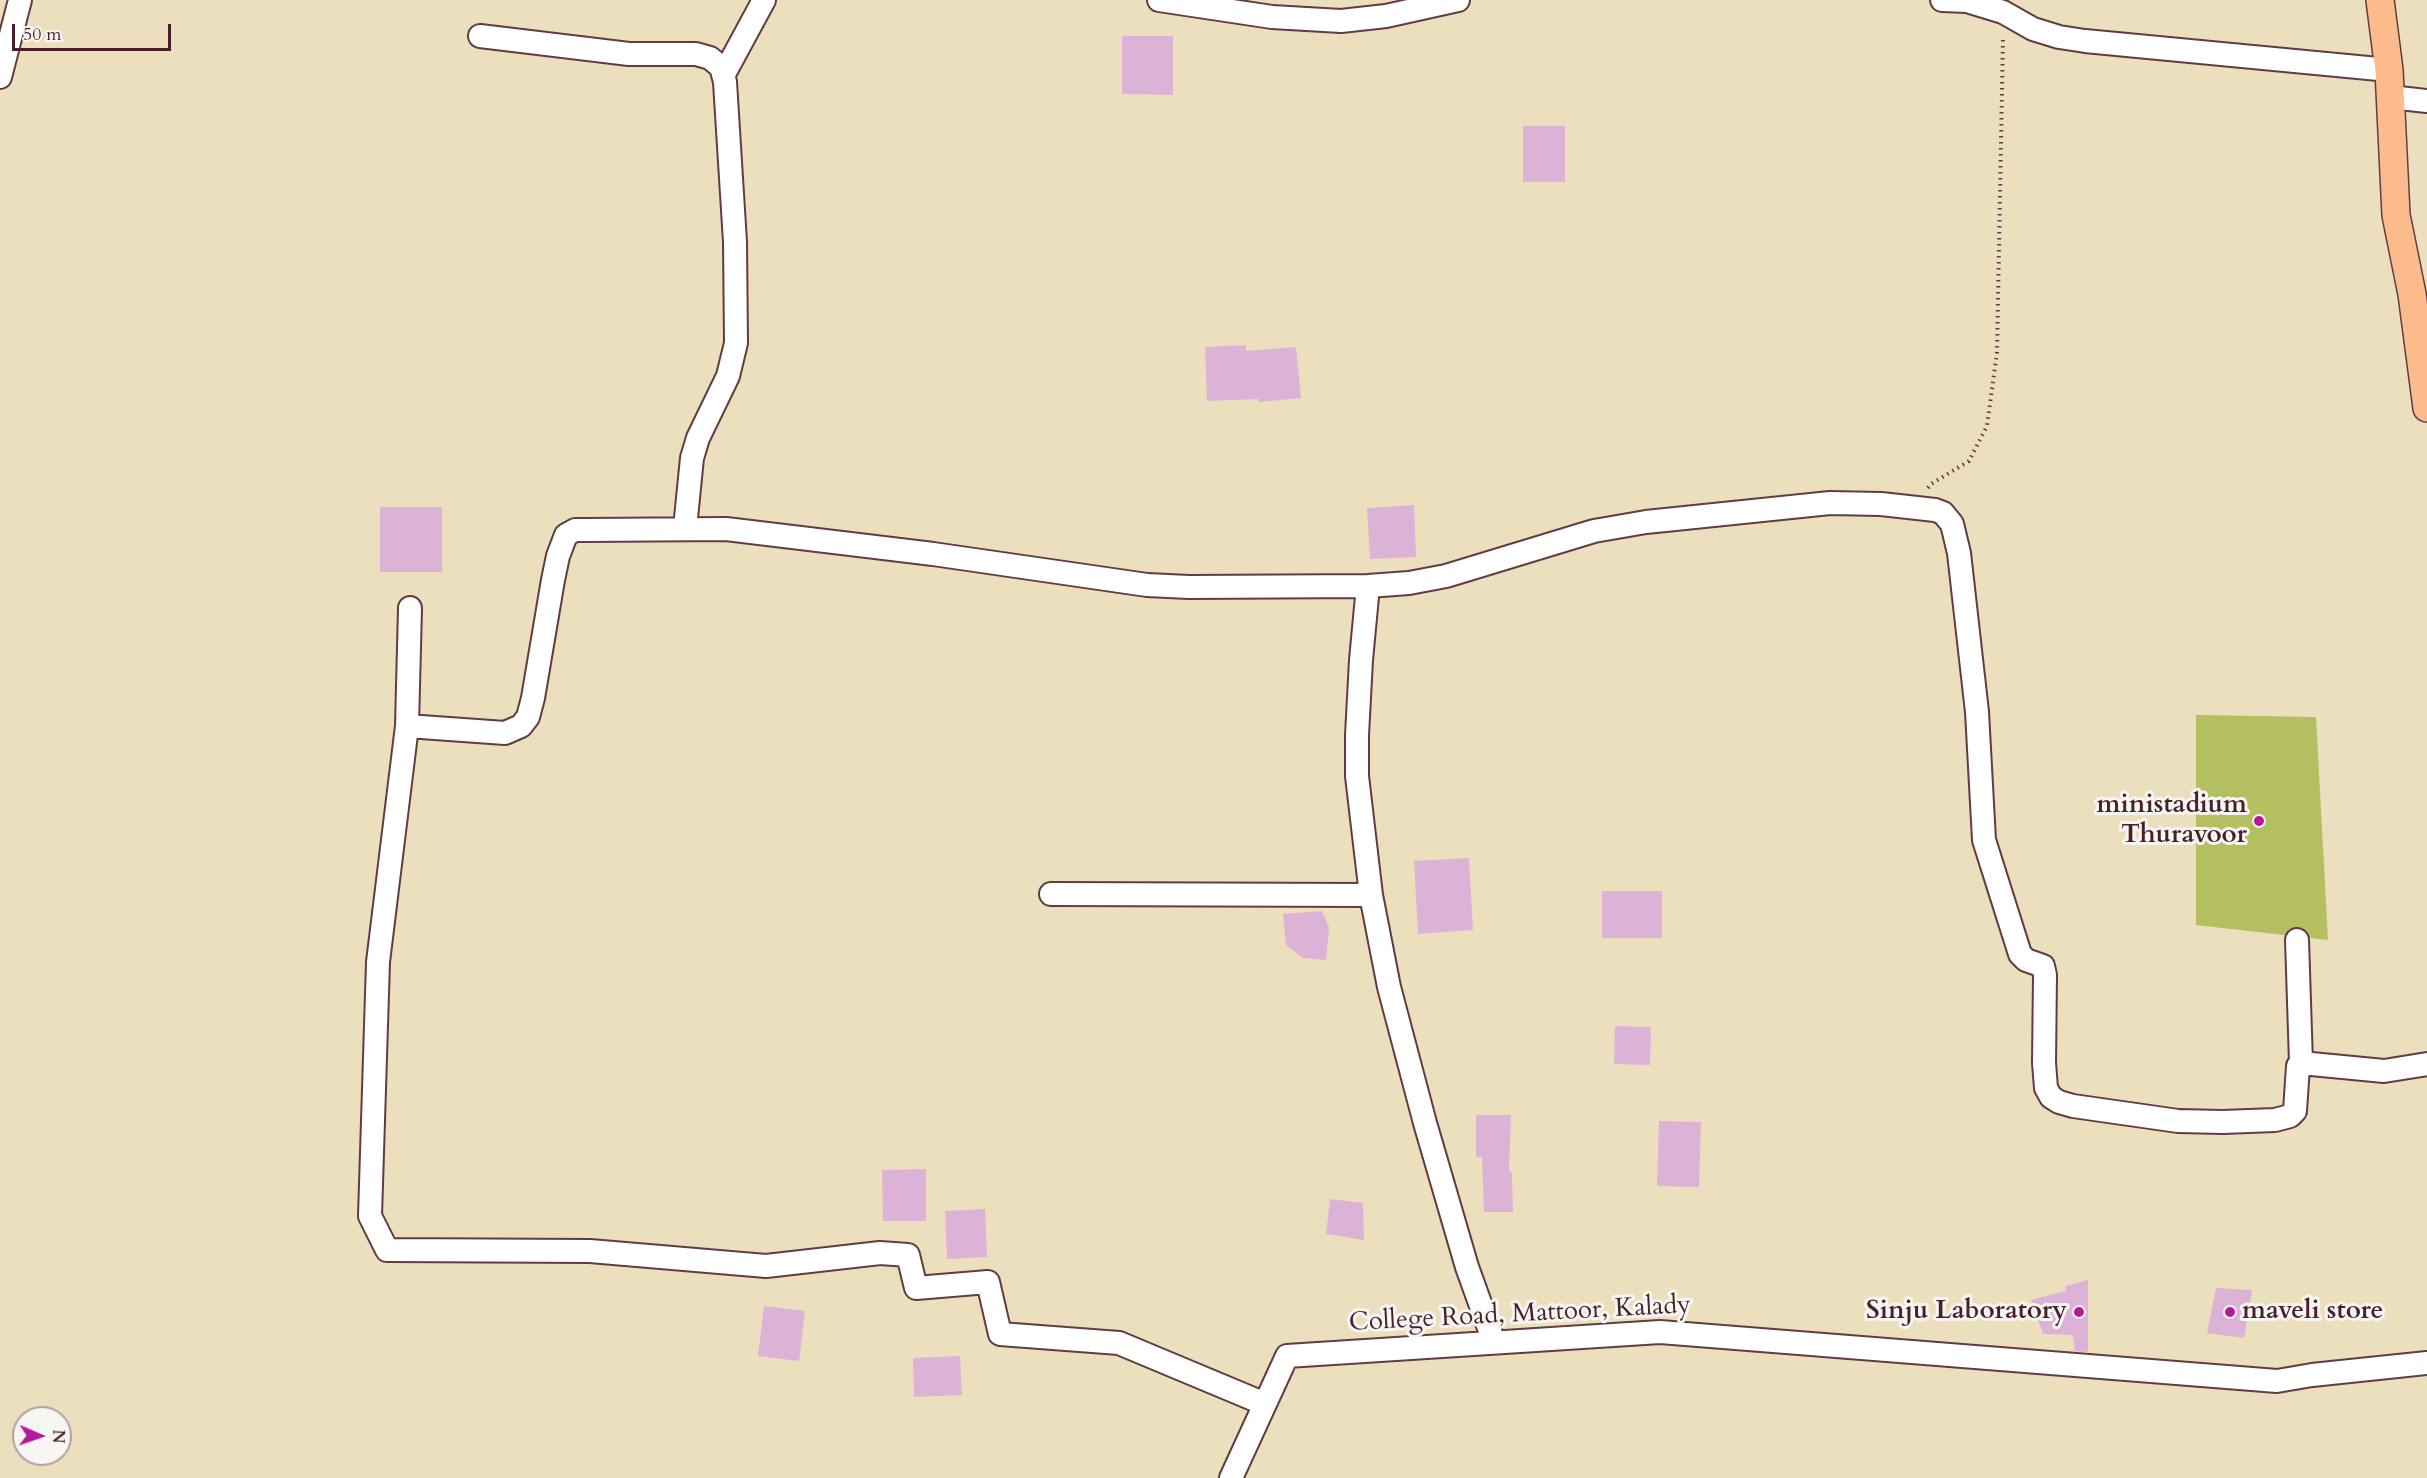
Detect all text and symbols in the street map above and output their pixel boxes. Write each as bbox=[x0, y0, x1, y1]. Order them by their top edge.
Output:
scale bar bbox=[15, 12, 174, 50]
text: 50 m bbox=[23, 22, 62, 47]
place label: ministadium Thuravoor bbox=[2097, 790, 2247, 852]
marker: ministadium Thuravoor bbox=[2252, 814, 2266, 828]
street label: College Road, Mattoor, Kalady bbox=[1348, 1290, 1692, 1340]
place label: Sinju Laboratory bbox=[1866, 1296, 2067, 1328]
place label: maveli store bbox=[2242, 1296, 2383, 1328]
marker: Sinju Laboratory bbox=[2072, 1305, 2086, 1319]
marker: maveli store bbox=[2223, 1305, 2237, 1319]
north arrow bbox=[12, 1406, 72, 1466]
text: N bbox=[47, 1429, 69, 1444]

